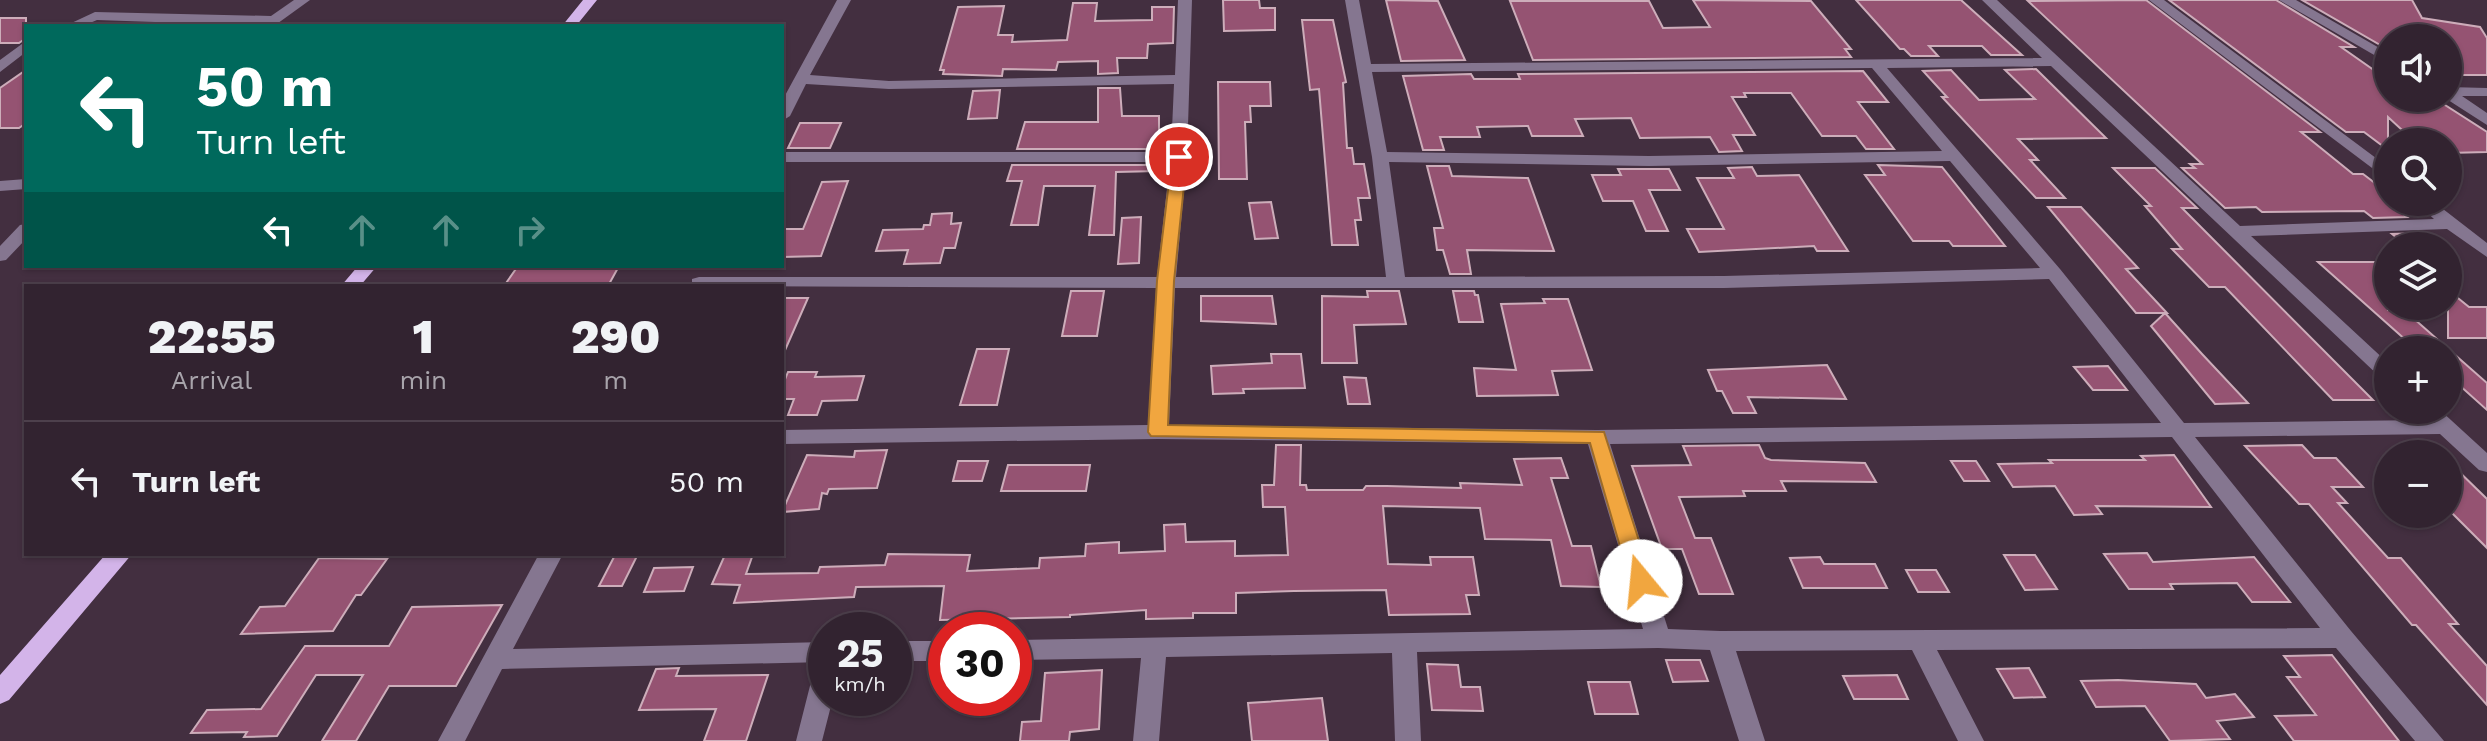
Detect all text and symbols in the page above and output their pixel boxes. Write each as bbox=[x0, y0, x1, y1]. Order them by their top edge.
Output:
map controls bbox=[2374, 24, 2462, 528]
button: sound bbox=[2374, 24, 2462, 112]
text: 50 m bbox=[196, 54, 333, 120]
icon: left bbox=[64, 56, 168, 160]
text: Turn left bbox=[196, 121, 346, 163]
pin bbox=[1145, 123, 1213, 191]
button: search bbox=[2374, 128, 2462, 216]
icon: arrive bbox=[1157, 135, 1201, 179]
icon: left bbox=[256, 208, 300, 252]
icon: ahead bbox=[340, 208, 384, 252]
icon: ahead bbox=[424, 208, 468, 252]
icon: right bbox=[508, 208, 552, 252]
button: layers bbox=[2374, 232, 2462, 320]
text: 22:55 bbox=[148, 308, 276, 365]
text: 1 bbox=[413, 308, 434, 365]
text: 290 bbox=[571, 308, 660, 365]
button: + bbox=[2374, 336, 2462, 424]
text: Arrival bbox=[171, 365, 252, 395]
text: min bbox=[399, 365, 447, 395]
text: m bbox=[603, 365, 628, 395]
button: − bbox=[2374, 440, 2462, 528]
icon: left bbox=[64, 459, 108, 503]
text: Turn left bbox=[132, 464, 260, 499]
text: 50 m bbox=[669, 464, 744, 499]
position arrow bbox=[1599, 539, 1683, 623]
speed limit sign: 30 bbox=[928, 612, 1032, 716]
text: 25 bbox=[836, 630, 884, 677]
text: km/h bbox=[834, 672, 886, 696]

